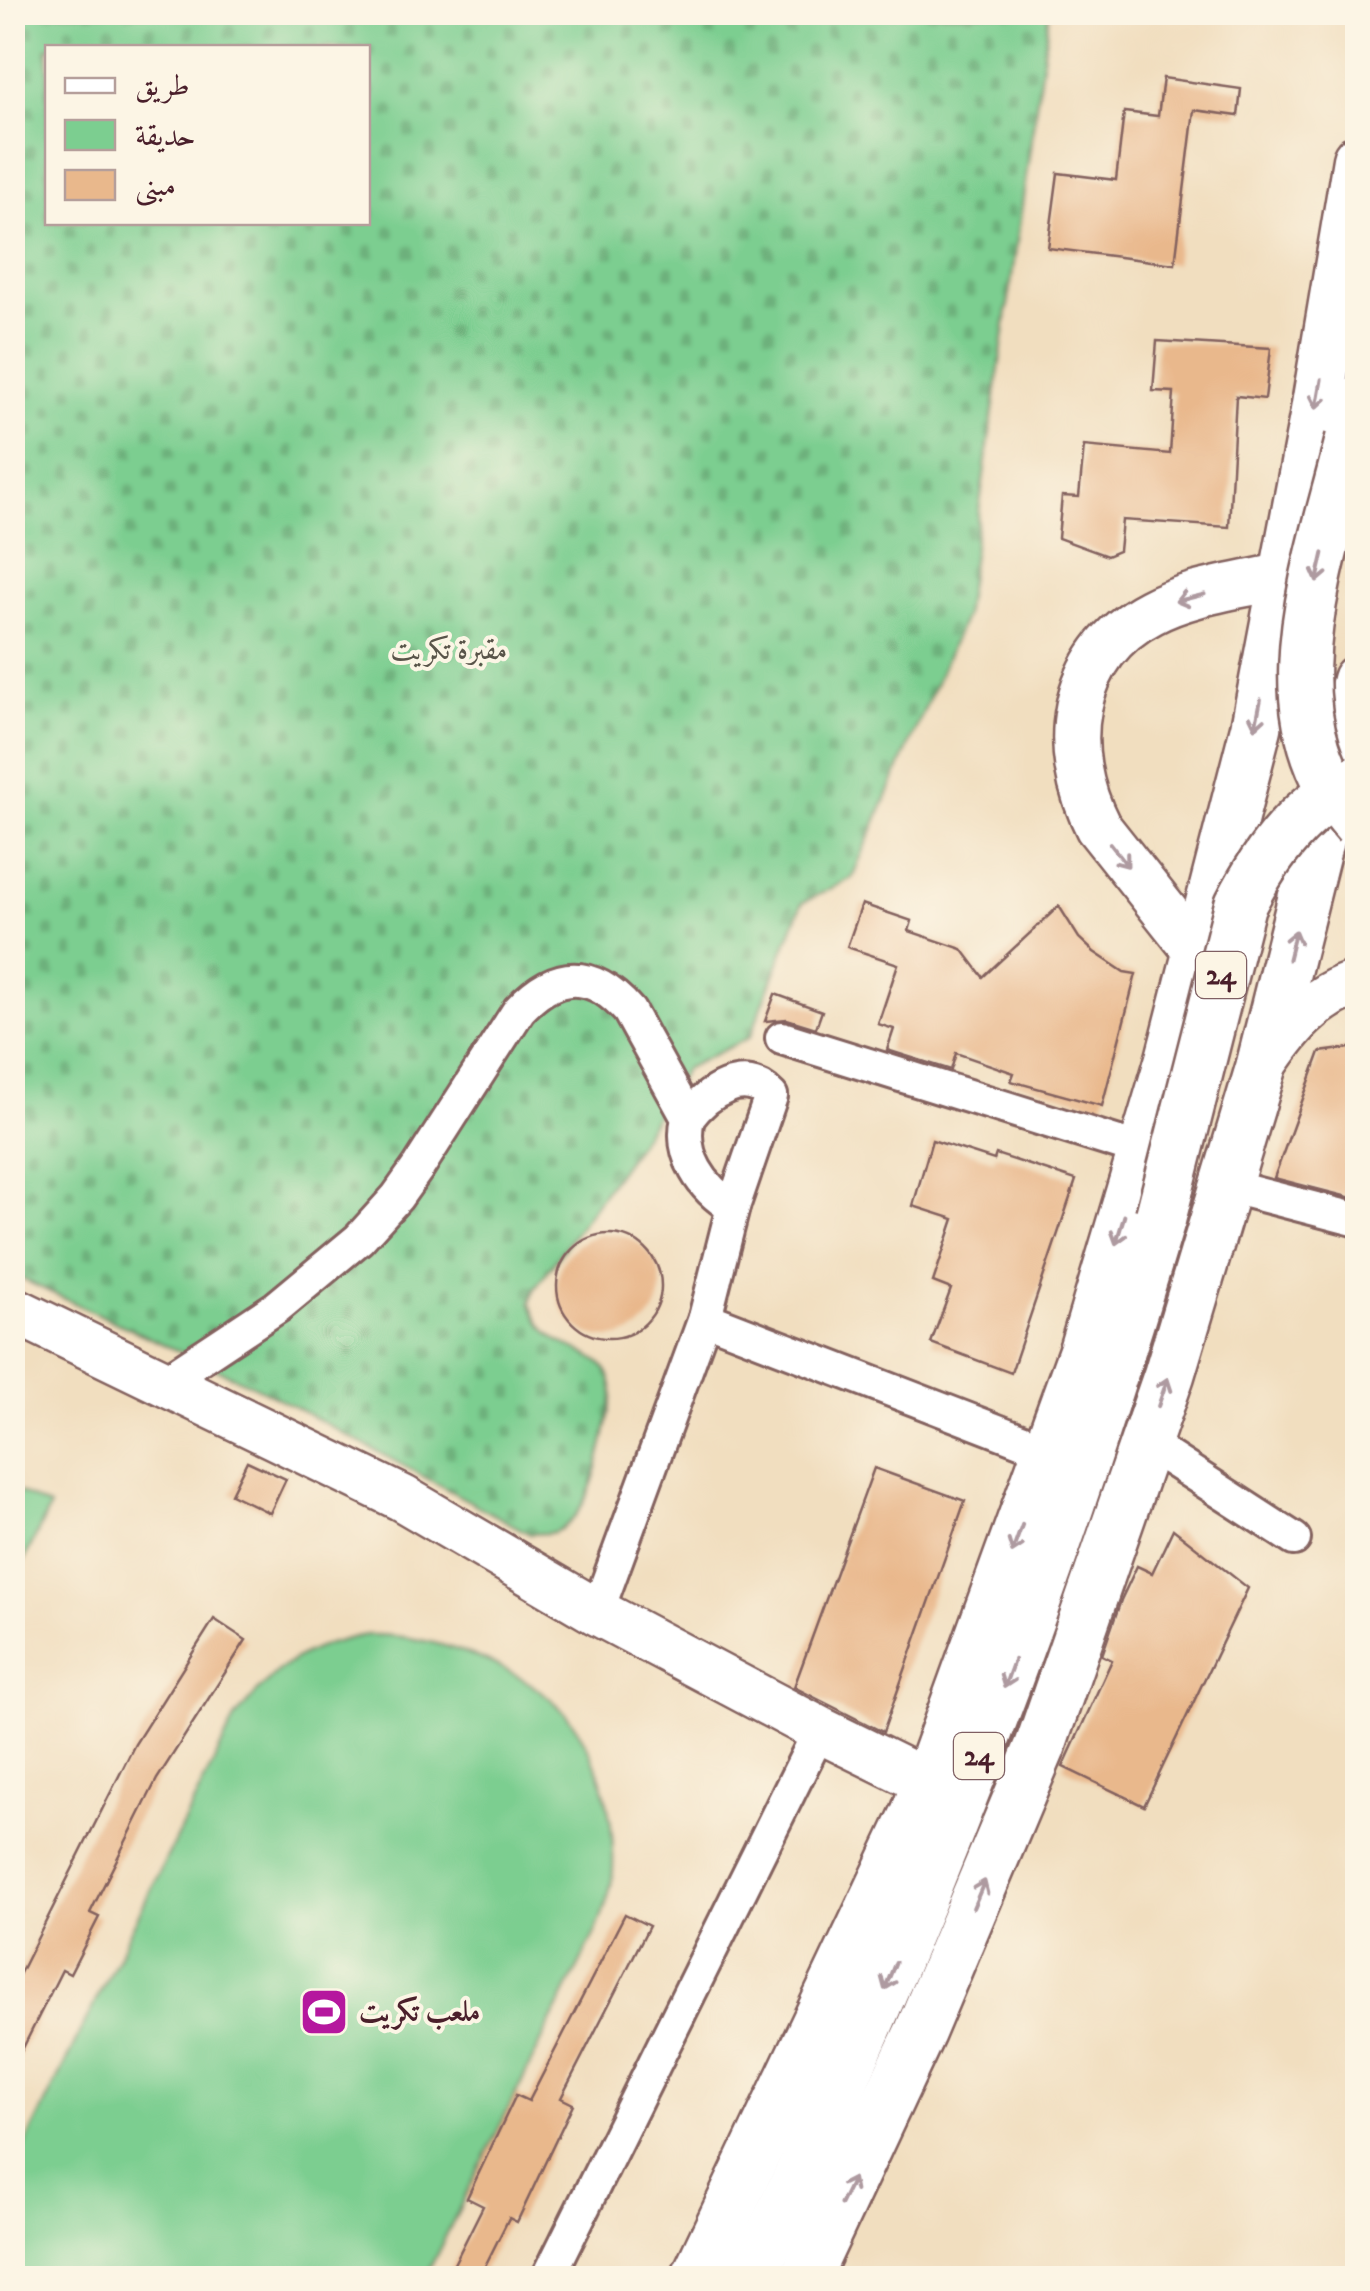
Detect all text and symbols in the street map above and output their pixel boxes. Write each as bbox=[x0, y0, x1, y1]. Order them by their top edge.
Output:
legend bbox=[45, 45, 370, 225]
text: طريق bbox=[135, 68, 190, 105]
text: حديقة bbox=[135, 118, 196, 155]
text: مبنى bbox=[135, 168, 176, 207]
one-way arrow bbox=[1309, 378, 1328, 410]
one-way arrow bbox=[1310, 551, 1328, 583]
one-way arrow bbox=[1175, 590, 1206, 609]
park label: مقبرة تكريت bbox=[390, 632, 508, 669]
one-way arrow bbox=[1248, 697, 1267, 729]
one-way arrow bbox=[1108, 841, 1130, 867]
one-way arrow bbox=[1284, 930, 1302, 962]
road number: 24 bbox=[1196, 952, 1246, 998]
one-way arrow bbox=[1110, 1214, 1128, 1246]
one-way arrow bbox=[1156, 1376, 1174, 1408]
one-way arrow bbox=[1007, 1522, 1025, 1553]
one-way arrow bbox=[999, 1658, 1017, 1689]
road number: 24 bbox=[954, 1733, 1004, 1779]
one-way arrow bbox=[972, 1879, 990, 1910]
one-way arrow bbox=[880, 1960, 898, 1991]
sports icon: ملعب تكريت bbox=[298, 1986, 350, 2038]
place label: ملعب تكريت bbox=[359, 1994, 481, 2031]
one-way arrow bbox=[839, 2176, 858, 2206]

